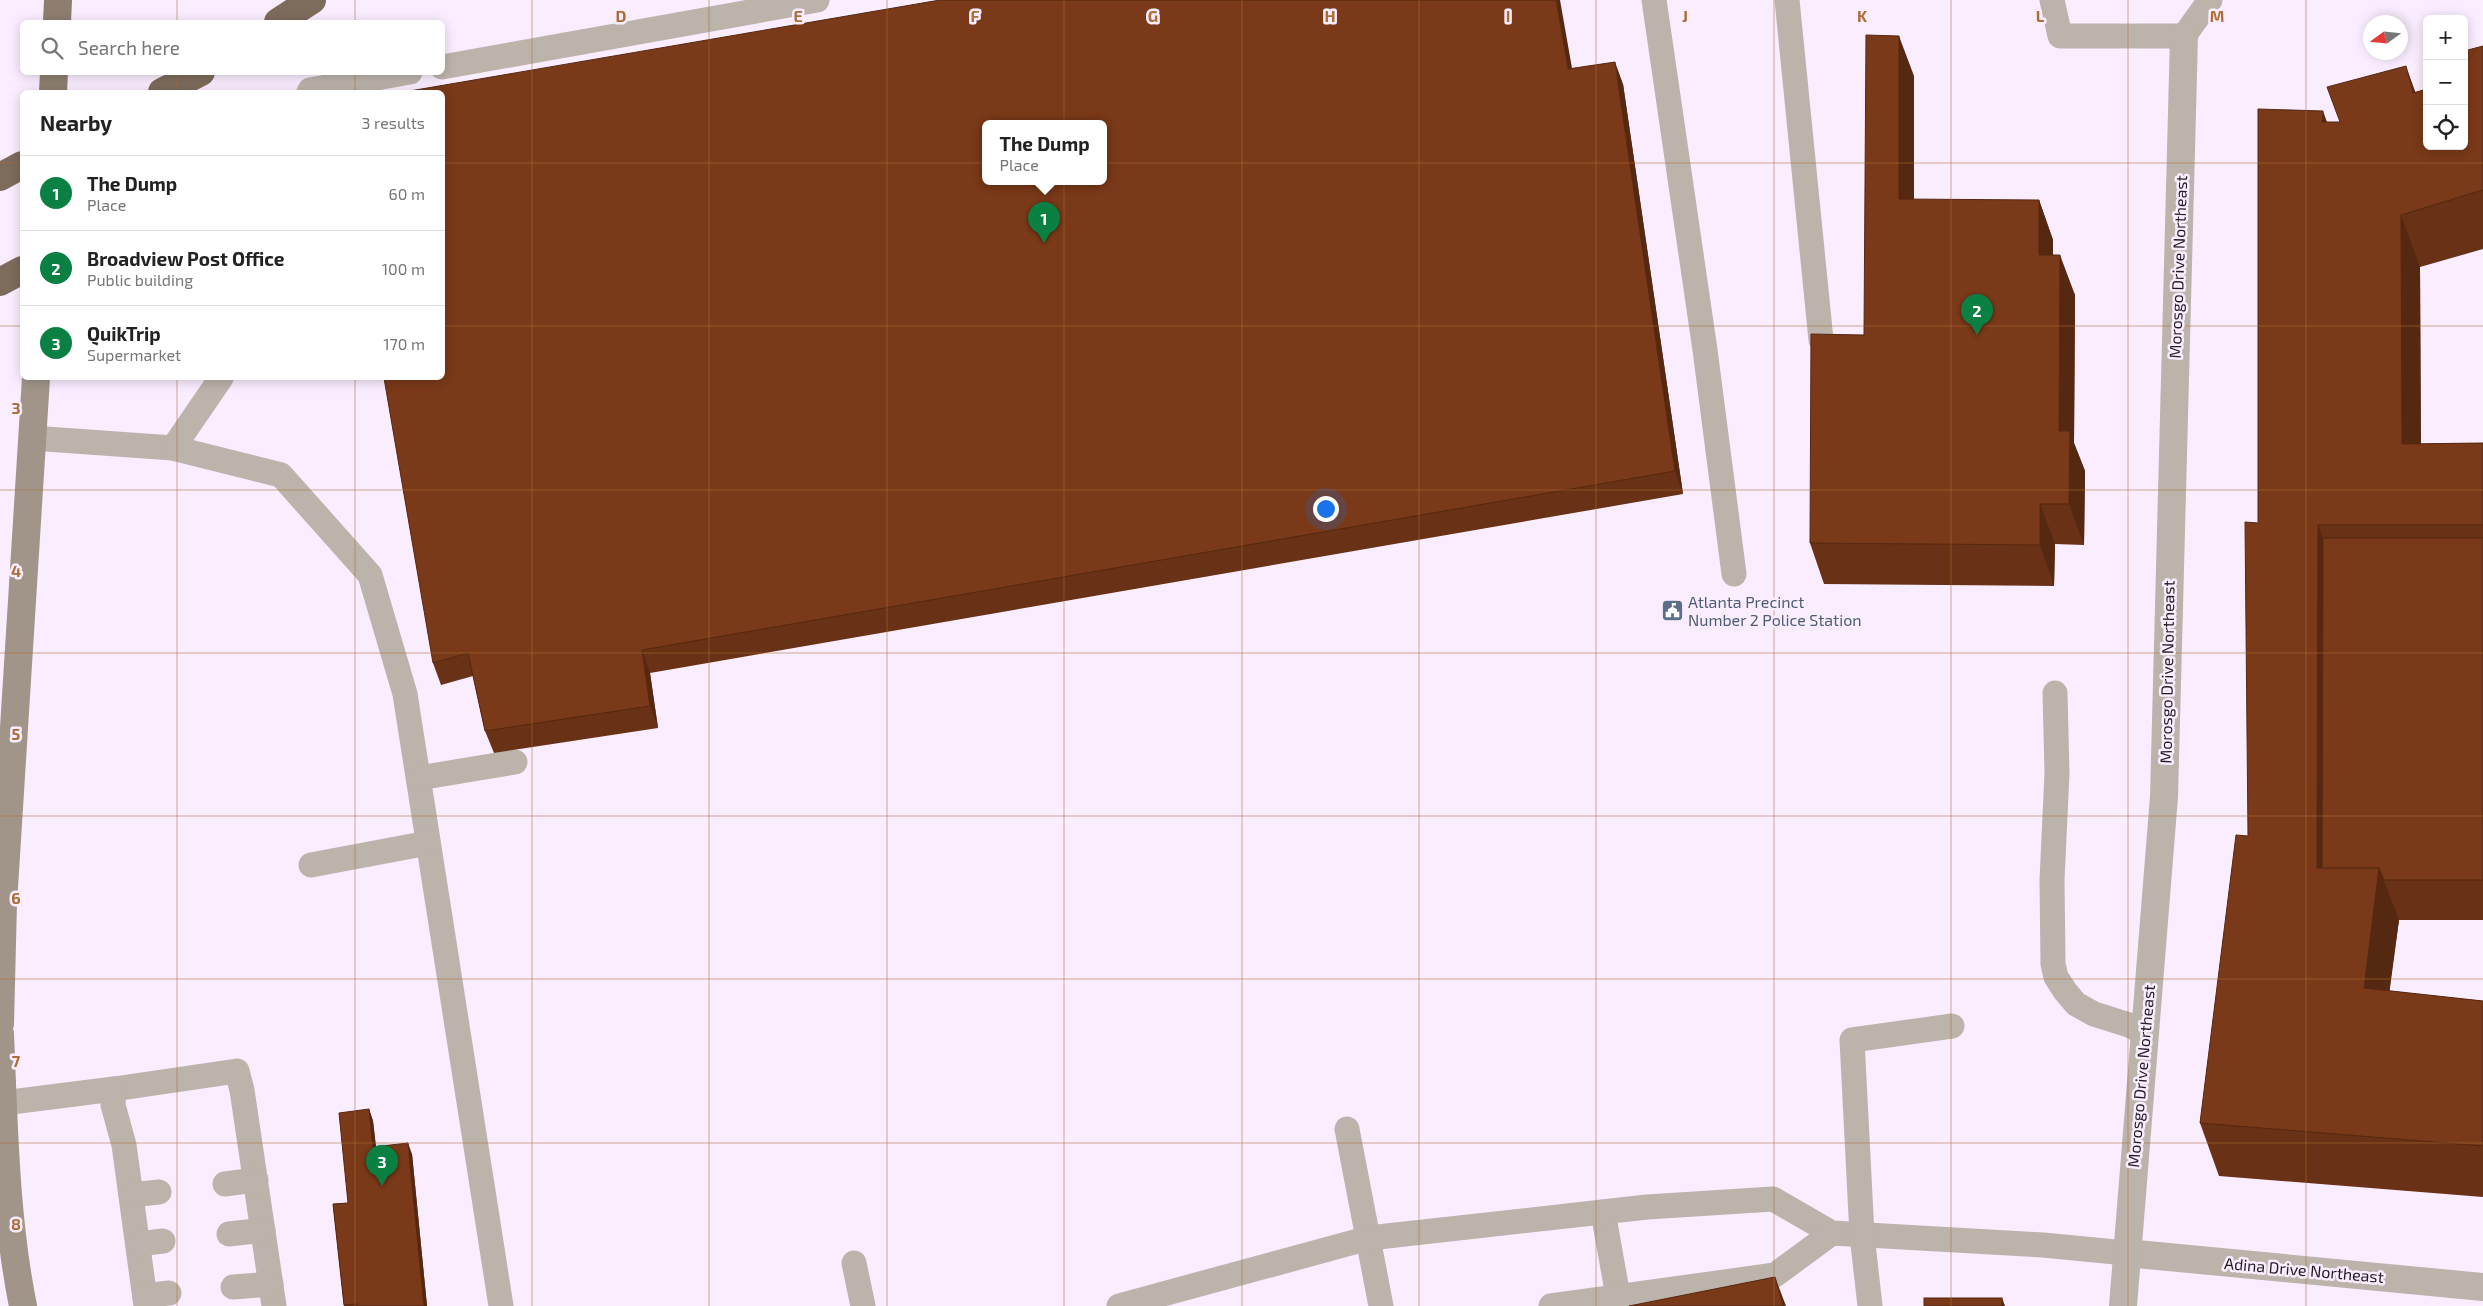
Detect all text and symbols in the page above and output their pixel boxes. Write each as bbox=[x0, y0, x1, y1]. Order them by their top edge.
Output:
text: D bbox=[616, 6, 627, 25]
text: E bbox=[793, 6, 803, 25]
text: F bbox=[971, 6, 980, 25]
text: G bbox=[1148, 6, 1158, 25]
text: H bbox=[1324, 6, 1336, 25]
text: I bbox=[1506, 6, 1510, 25]
text: J bbox=[1682, 6, 1688, 25]
text: K bbox=[1857, 6, 1868, 25]
text: L bbox=[2036, 6, 2045, 25]
text: M bbox=[2210, 6, 2224, 25]
north arrow bbox=[2363, 15, 2408, 60]
map controls bbox=[2423, 15, 2468, 150]
button: + bbox=[2423, 15, 2468, 60]
search box bbox=[20, 20, 445, 75]
icon: search bbox=[38, 34, 66, 62]
text: Search here bbox=[78, 36, 180, 59]
button: − bbox=[2423, 60, 2468, 105]
button: locate bbox=[2423, 105, 2468, 150]
text: Nearby bbox=[40, 110, 112, 135]
text: 3 results bbox=[362, 113, 425, 132]
popup bbox=[982, 120, 1107, 185]
text: The Dump bbox=[999, 132, 1090, 155]
text: Place bbox=[999, 155, 1039, 174]
text: The Dump bbox=[87, 172, 177, 195]
street label: Morosgo Drive Northeast bbox=[2165, 175, 2190, 359]
text: 1 bbox=[53, 184, 59, 203]
text: 60 m bbox=[389, 184, 425, 203]
text: Place bbox=[87, 195, 126, 214]
pin: 1 bbox=[1028, 202, 1060, 243]
text: Broadview Post Office bbox=[87, 247, 285, 270]
text: 2 bbox=[51, 259, 61, 278]
text: 100 m bbox=[382, 259, 425, 278]
text: Public building bbox=[87, 270, 193, 289]
pin: 2 bbox=[1961, 294, 1993, 335]
text: QuikTrip bbox=[87, 322, 161, 345]
text: 3 bbox=[51, 334, 61, 353]
text: 170 m bbox=[383, 334, 425, 353]
text: Supermarket bbox=[87, 345, 181, 364]
text: 3 bbox=[11, 398, 21, 417]
your location bbox=[1313, 496, 1339, 522]
text: 4 bbox=[11, 561, 21, 580]
street label: Morosgo Drive Northeast bbox=[2155, 580, 2178, 764]
place label: Atlanta Precinct Number 2 Police Station bbox=[1688, 592, 1862, 629]
public building icon: Atlanta Precinct Number 2 Police Station bbox=[1660, 599, 1684, 623]
text: 5 bbox=[12, 724, 21, 743]
text: 6 bbox=[11, 888, 21, 907]
street label: Morosgo Drive Northeast bbox=[2123, 984, 2158, 1168]
text: 7 bbox=[12, 1051, 21, 1070]
pin: 3 bbox=[366, 1145, 398, 1186]
text: 8 bbox=[11, 1214, 21, 1233]
street label: Adina Drive Northeast bbox=[2223, 1253, 2385, 1286]

